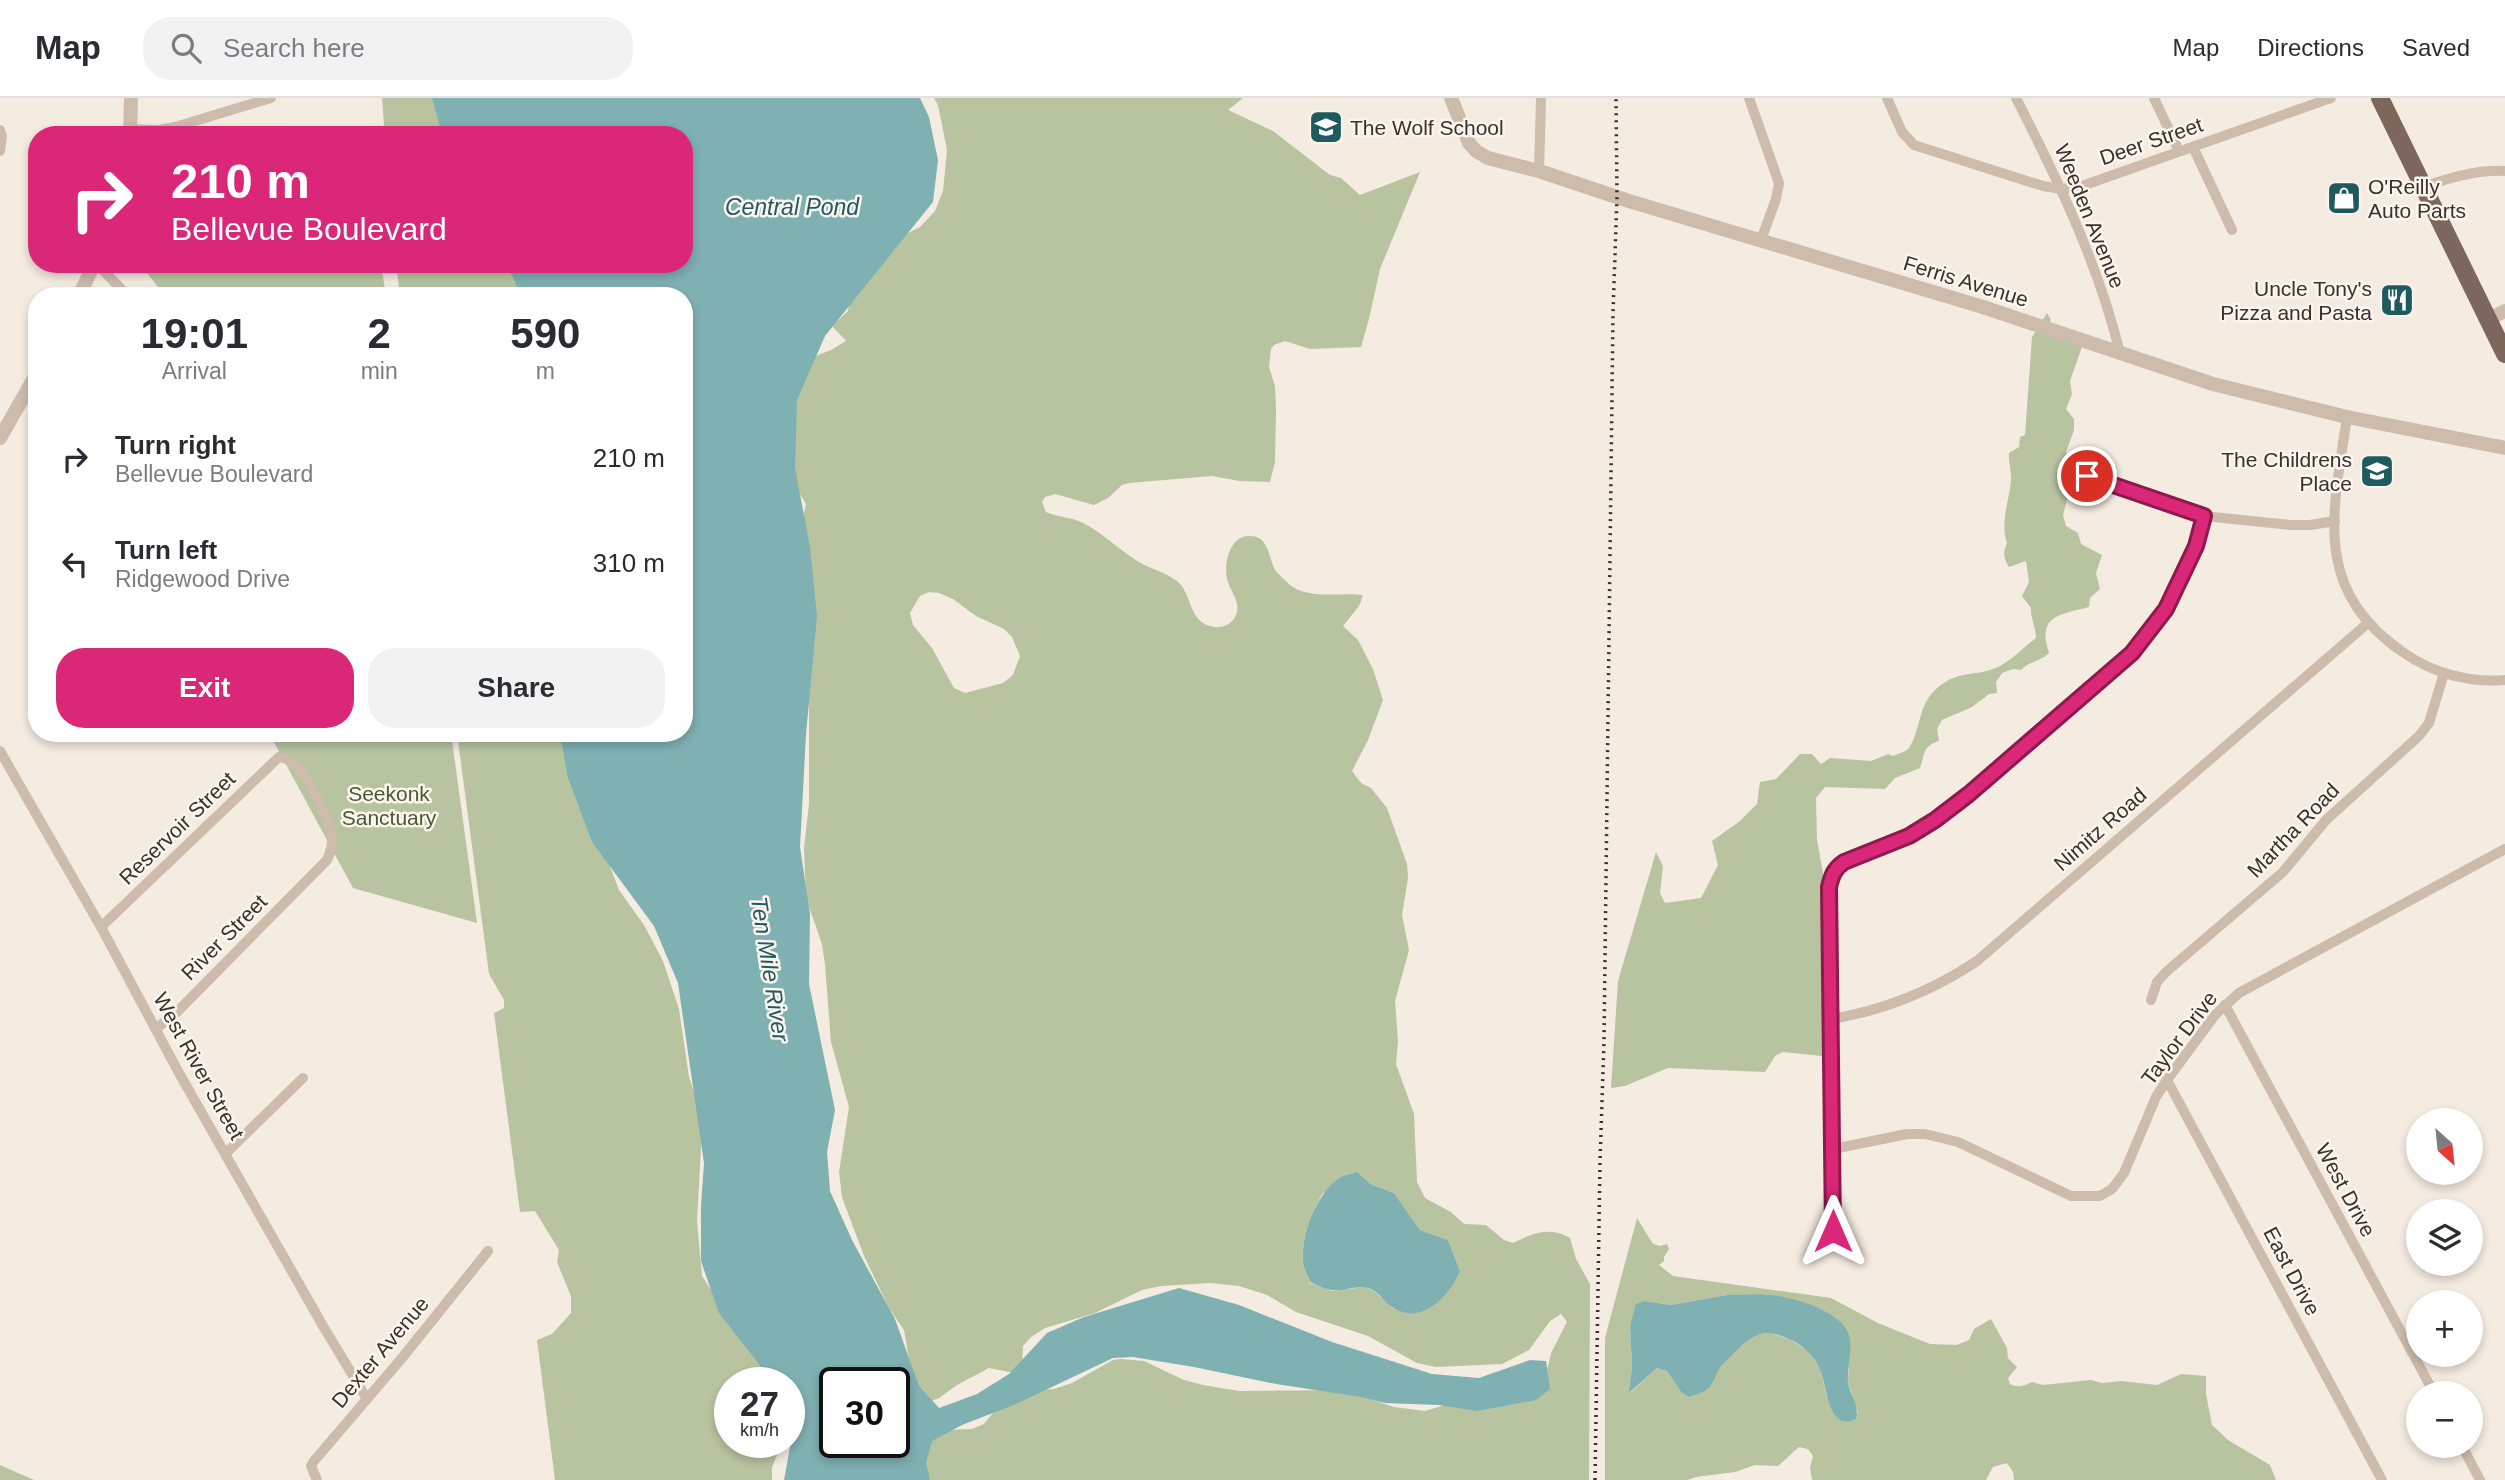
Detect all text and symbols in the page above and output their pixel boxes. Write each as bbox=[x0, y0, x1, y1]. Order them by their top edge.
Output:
search box bbox=[143, 17, 633, 80]
text: Map bbox=[35, 29, 101, 66]
icon: search bbox=[167, 29, 205, 67]
text: Search here bbox=[223, 33, 365, 63]
text: Map bbox=[2173, 34, 2219, 61]
text: Directions bbox=[2257, 34, 2364, 61]
text: Saved bbox=[2402, 34, 2470, 61]
school or university icon: The Wolf School bbox=[1307, 108, 1345, 146]
street label: Deer Street bbox=[2096, 113, 2206, 169]
place label: The Wolf School bbox=[1350, 116, 1504, 139]
street label: Weeden Avenue bbox=[2051, 141, 2129, 291]
icon: right bbox=[56, 154, 147, 245]
text: 210 m bbox=[171, 154, 310, 208]
place label: O'Reilly Auto Parts bbox=[2368, 175, 2466, 222]
shop icon: O'Reilly Auto Parts bbox=[2325, 179, 2363, 217]
water label: Central Pond bbox=[725, 194, 860, 220]
text: Bellevue Boulevard bbox=[171, 211, 447, 247]
street label: Ferris Avenue bbox=[1901, 251, 2031, 311]
place label: Uncle Tony's Pizza and Pasta bbox=[2220, 277, 2372, 324]
restaurant icon: Uncle Tony's Pizza and Pasta bbox=[2378, 281, 2416, 319]
text: 19:01 bbox=[141, 310, 248, 357]
text: 2 bbox=[367, 310, 391, 357]
text: 590 bbox=[510, 310, 580, 357]
text: Arrival bbox=[162, 358, 227, 384]
text: min bbox=[361, 358, 398, 384]
text: m bbox=[536, 358, 555, 384]
text: Turn right bbox=[115, 430, 236, 460]
icon: right bbox=[56, 440, 94, 478]
text: 210 m bbox=[593, 443, 665, 473]
pin bbox=[2057, 446, 2117, 506]
place label: The Childrens Place bbox=[2221, 448, 2352, 495]
school or university icon: The Childrens Place bbox=[2358, 452, 2396, 490]
icon: arrive bbox=[2068, 457, 2106, 495]
text: Bellevue Boulevard bbox=[115, 461, 313, 487]
text: Turn left bbox=[115, 535, 217, 565]
icon: left bbox=[56, 545, 94, 583]
text: 310 m bbox=[593, 548, 665, 578]
text: Ridgewood Drive bbox=[115, 566, 290, 592]
button: Exit bbox=[56, 648, 354, 728]
button: Share bbox=[368, 648, 665, 728]
street label: Reservoir Street bbox=[114, 767, 240, 889]
street label: Martha Road bbox=[2243, 778, 2343, 882]
park label: Seekonk Sanctuary bbox=[342, 782, 437, 829]
street label: Nimitz Road bbox=[2049, 783, 2151, 875]
street label: River Street bbox=[177, 890, 271, 984]
water label: Ten Mile River bbox=[746, 895, 794, 1045]
street label: Taylor Drive bbox=[2136, 987, 2222, 1089]
street label: West River Street bbox=[149, 989, 249, 1144]
north arrow bbox=[2406, 1108, 2483, 1185]
map controls bbox=[2406, 1108, 2483, 1458]
street label: West Drive bbox=[2312, 1139, 2380, 1241]
position arrow bbox=[1796, 1194, 1870, 1268]
button: layers bbox=[2406, 1199, 2483, 1276]
street label: East Drive bbox=[2259, 1223, 2325, 1319]
button: + bbox=[2406, 1290, 2483, 1367]
street label: Dexter Avenue bbox=[327, 1292, 433, 1412]
speed limit sign: 30 bbox=[819, 1367, 910, 1458]
button: − bbox=[2406, 1381, 2483, 1458]
text: 27 bbox=[740, 1384, 779, 1423]
text: km/h bbox=[740, 1420, 779, 1440]

